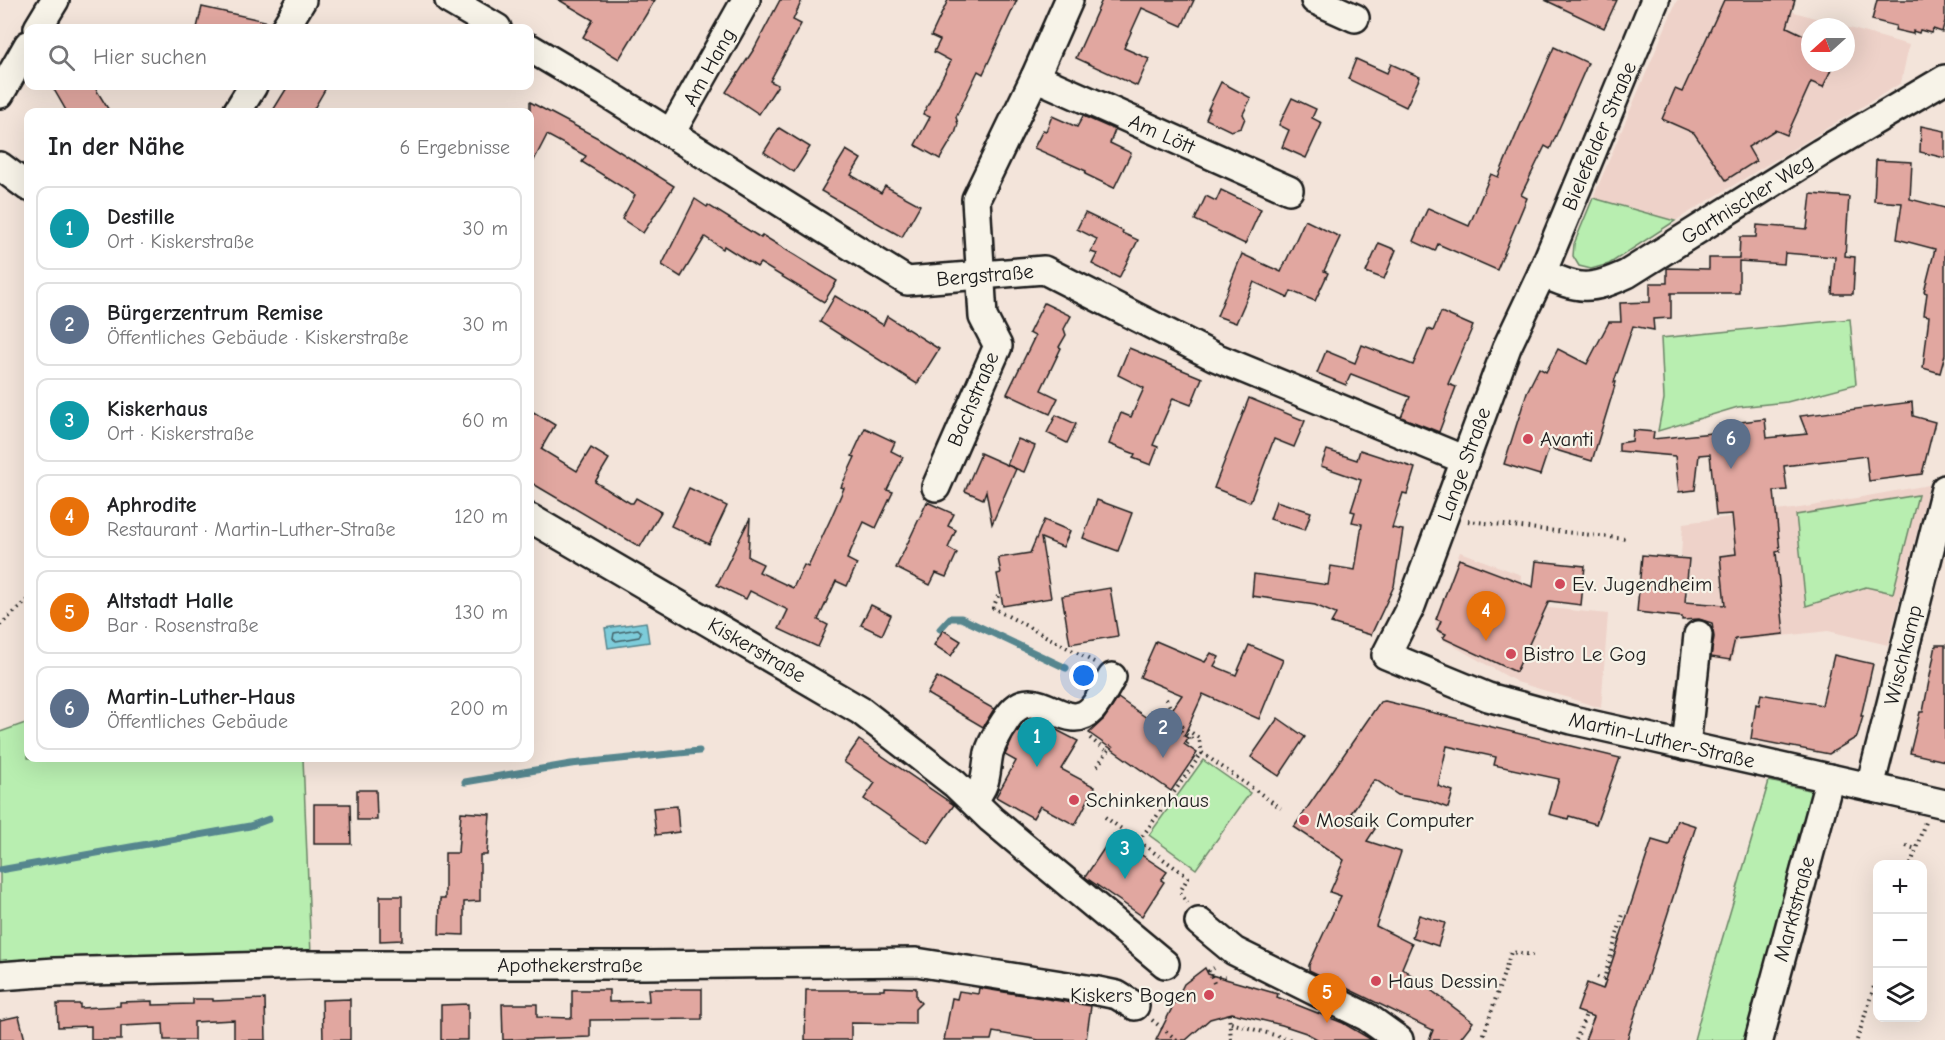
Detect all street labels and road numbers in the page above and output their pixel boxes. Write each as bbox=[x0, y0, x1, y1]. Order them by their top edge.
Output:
street label: Am Hang bbox=[678, 24, 740, 110]
street label: Bielefelder Straße bbox=[1557, 58, 1641, 214]
street label: Am Lött bbox=[1125, 109, 1200, 160]
street label: Gartnischer Weg bbox=[1677, 149, 1817, 249]
street label: Bergstraße bbox=[935, 259, 1035, 291]
street label: Bachstraße bbox=[942, 348, 1004, 450]
street label: Lange Straße bbox=[1432, 404, 1496, 524]
street label: Wischkamp bbox=[1879, 603, 1927, 707]
street label: Kiskerstraße bbox=[704, 612, 810, 688]
street label: Martin-Luther-Straße bbox=[1567, 707, 1757, 773]
street label: Marktstraße bbox=[1768, 854, 1820, 964]
street label: Apothekerstraße bbox=[497, 953, 643, 977]

